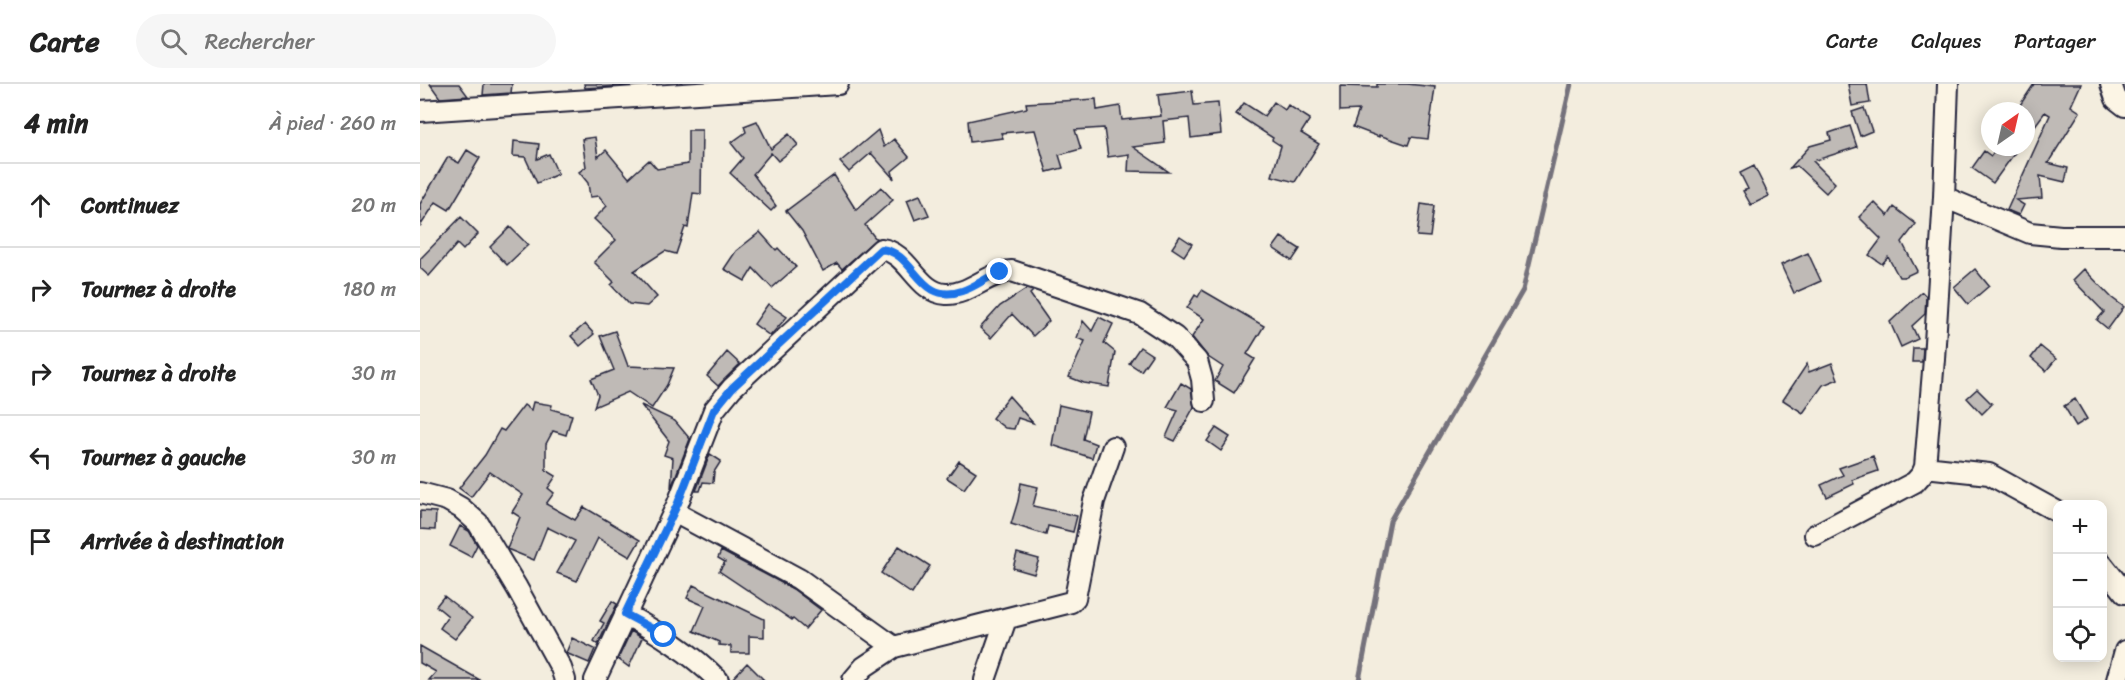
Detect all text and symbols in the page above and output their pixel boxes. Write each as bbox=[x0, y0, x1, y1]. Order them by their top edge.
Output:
search box bbox=[136, 14, 556, 68]
text: Carte bbox=[30, 17, 100, 66]
text: Rechercher bbox=[205, 22, 314, 61]
text: Carte bbox=[1826, 22, 1878, 60]
text: Calques bbox=[1911, 22, 1981, 60]
text: Partager bbox=[2014, 22, 2095, 60]
icon: search bbox=[157, 25, 190, 58]
text: 4 min bbox=[24, 100, 88, 146]
north arrow bbox=[1981, 102, 2035, 156]
text: À pied · 260 m bbox=[269, 106, 396, 141]
text: Continuez bbox=[81, 186, 179, 225]
text: 20 m bbox=[351, 188, 396, 223]
icon: ahead bbox=[24, 189, 57, 222]
route end bbox=[986, 258, 1012, 284]
text: Tournez à droite bbox=[81, 270, 236, 309]
text: 180 m bbox=[342, 272, 396, 307]
icon: right bbox=[24, 273, 57, 306]
text: Tournez à droite bbox=[81, 354, 236, 393]
text: 30 m bbox=[352, 356, 396, 391]
icon: right bbox=[24, 357, 57, 390]
text: Tournez à gauche bbox=[81, 438, 246, 477]
text: 30 m bbox=[352, 440, 396, 475]
icon: left bbox=[24, 441, 57, 474]
map controls bbox=[2053, 500, 2107, 662]
button: + bbox=[2053, 500, 2107, 554]
text: Arrivée à destination bbox=[81, 522, 284, 561]
icon: arrive bbox=[24, 525, 57, 558]
button: − bbox=[2053, 554, 2107, 608]
button: locate bbox=[2053, 608, 2107, 662]
route start bbox=[650, 621, 676, 647]

